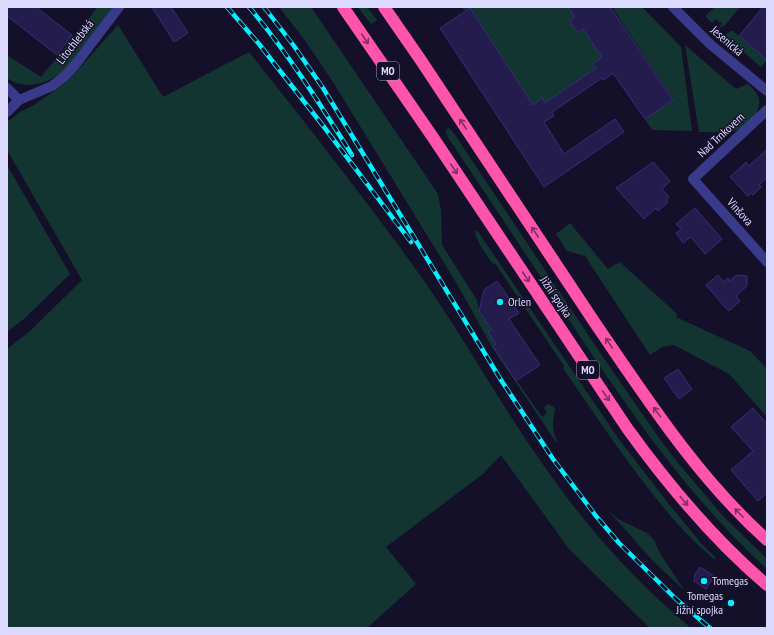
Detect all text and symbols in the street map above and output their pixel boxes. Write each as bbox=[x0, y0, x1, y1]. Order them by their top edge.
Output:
street label: Litochlebská bbox=[53, 16, 97, 67]
street label: Jesenická bbox=[707, 22, 747, 59]
one-way arrow bbox=[361, 33, 369, 44]
road number: MO bbox=[377, 62, 399, 80]
street label: Nad Trnkovem bbox=[694, 109, 747, 160]
one-way arrow bbox=[459, 119, 467, 130]
one-way arrow bbox=[450, 163, 458, 174]
street label: Vinšova bbox=[723, 194, 757, 229]
one-way arrow bbox=[531, 227, 539, 238]
one-way arrow bbox=[522, 271, 530, 282]
street label: Jižní spojka bbox=[537, 272, 576, 320]
place label: Orlen bbox=[508, 294, 531, 309]
marker: Orlen bbox=[495, 297, 505, 307]
one-way arrow bbox=[605, 338, 614, 349]
road number: MO bbox=[577, 361, 599, 379]
one-way arrow bbox=[602, 391, 610, 402]
one-way arrow bbox=[653, 407, 661, 418]
one-way arrow bbox=[679, 495, 688, 506]
one-way arrow bbox=[734, 508, 744, 518]
place label: Tomegas bbox=[712, 573, 748, 588]
marker: Tomegas bbox=[699, 576, 709, 586]
place label: Tomegas Jižní spojka bbox=[675, 588, 723, 617]
marker: Tomegas Jižní spojka bbox=[726, 598, 736, 608]

